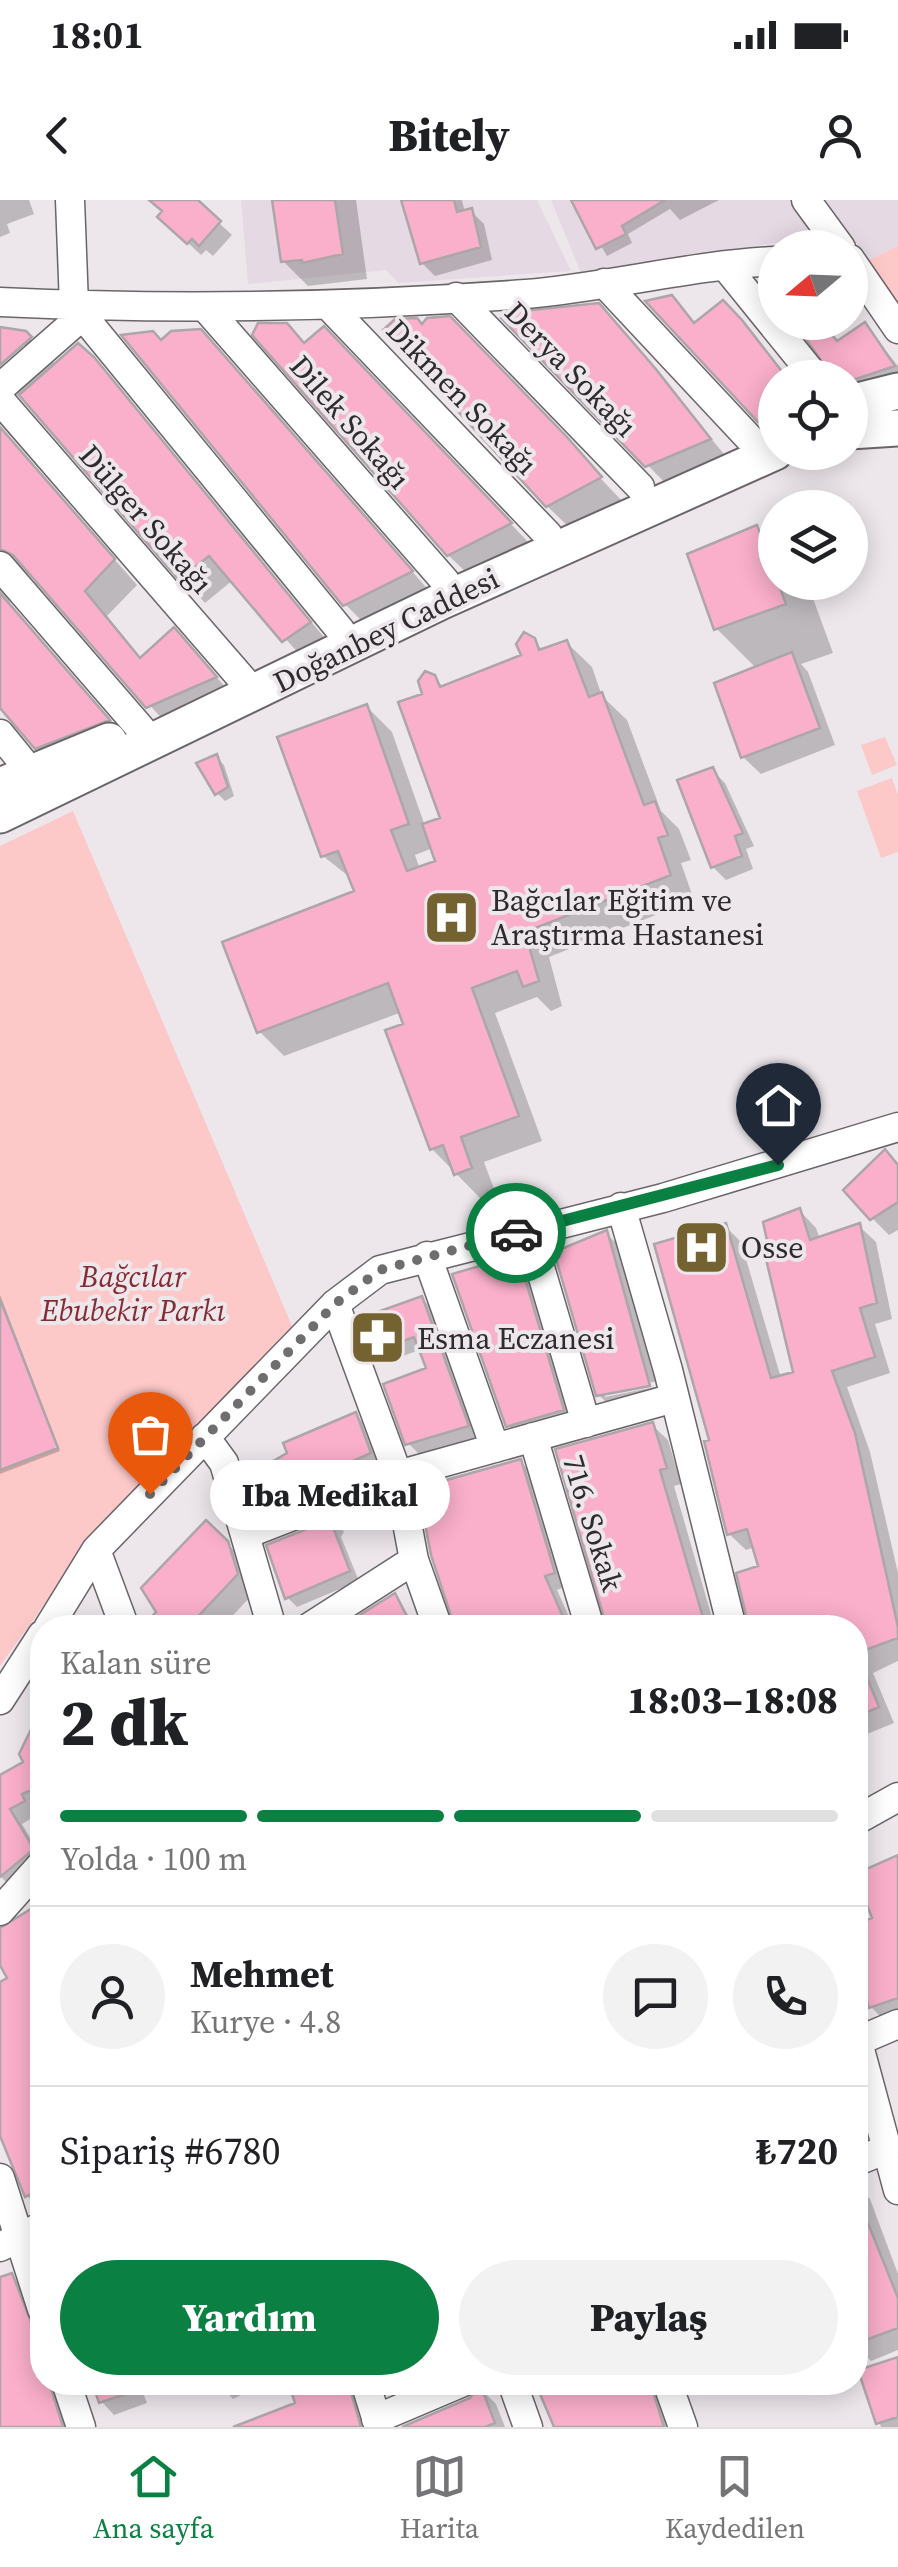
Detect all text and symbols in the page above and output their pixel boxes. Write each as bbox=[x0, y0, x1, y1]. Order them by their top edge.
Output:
text: 18:01 bbox=[50, 9, 144, 61]
text: Bitely bbox=[388, 104, 510, 166]
icon: back bbox=[30, 108, 85, 163]
icon: person bbox=[813, 108, 868, 163]
north arrow bbox=[758, 230, 868, 340]
map controls bbox=[758, 230, 868, 600]
street label: Derya Sokağı bbox=[496, 292, 646, 446]
street label: Dikmen Sokağı bbox=[377, 310, 547, 484]
street label: Dilek Sokağı bbox=[280, 346, 420, 498]
button: locate bbox=[758, 360, 868, 470]
street label: Dülger Sokağı bbox=[70, 436, 222, 602]
button: layers bbox=[758, 490, 868, 600]
street label: Doğanbey Caddesi bbox=[266, 558, 506, 702]
place label: Bağcılar Eğitim ve Araştırma Hastanesi bbox=[491, 880, 764, 955]
hospital icon: Bağcılar Eğitim ve Araştırma Hastanesi bbox=[422, 887, 482, 947]
pin bbox=[736, 1063, 821, 1166]
icon: home bbox=[751, 1078, 806, 1133]
courier bbox=[466, 1183, 566, 1283]
icon: car bbox=[489, 1206, 544, 1261]
hospital icon: Osse bbox=[672, 1217, 732, 1277]
place label: Osse bbox=[741, 1227, 804, 1268]
park label: Bağcılar Ebubekir Parkı bbox=[40, 1256, 225, 1331]
pharmacy icon: Esma Eczanesi bbox=[348, 1308, 408, 1368]
place label: Esma Eczanesi bbox=[417, 1318, 614, 1359]
pin bbox=[108, 1392, 193, 1495]
icon: bag bbox=[123, 1407, 178, 1462]
street label: 716. Sokak bbox=[553, 1450, 633, 1597]
callout: Iba Medikal bbox=[210, 1459, 450, 1529]
text: Iba Medikal bbox=[242, 1473, 418, 1517]
text: Kalan süre bbox=[60, 1641, 212, 1685]
text: 18:03–18:08 bbox=[627, 1674, 838, 1726]
text: 2 dk bbox=[60, 1678, 188, 1767]
text: Yolda · 100 m bbox=[60, 1837, 247, 1881]
button: person bbox=[60, 1944, 165, 2049]
button: chat bbox=[603, 1944, 708, 2049]
button: phone bbox=[733, 1944, 838, 2049]
text: Mehmet bbox=[190, 1948, 333, 2000]
text: Kurye · 4.8 bbox=[190, 2000, 341, 2044]
text: Sipariş #6780 bbox=[60, 2125, 280, 2177]
text: ₺720 bbox=[756, 2125, 838, 2177]
button: Yardım bbox=[60, 2260, 439, 2375]
button: Paylaş bbox=[459, 2260, 838, 2375]
tab: Ana sayfa bbox=[93, 2449, 214, 2547]
tab: Harita bbox=[400, 2449, 479, 2547]
tab: Kaydedilen bbox=[665, 2449, 805, 2547]

